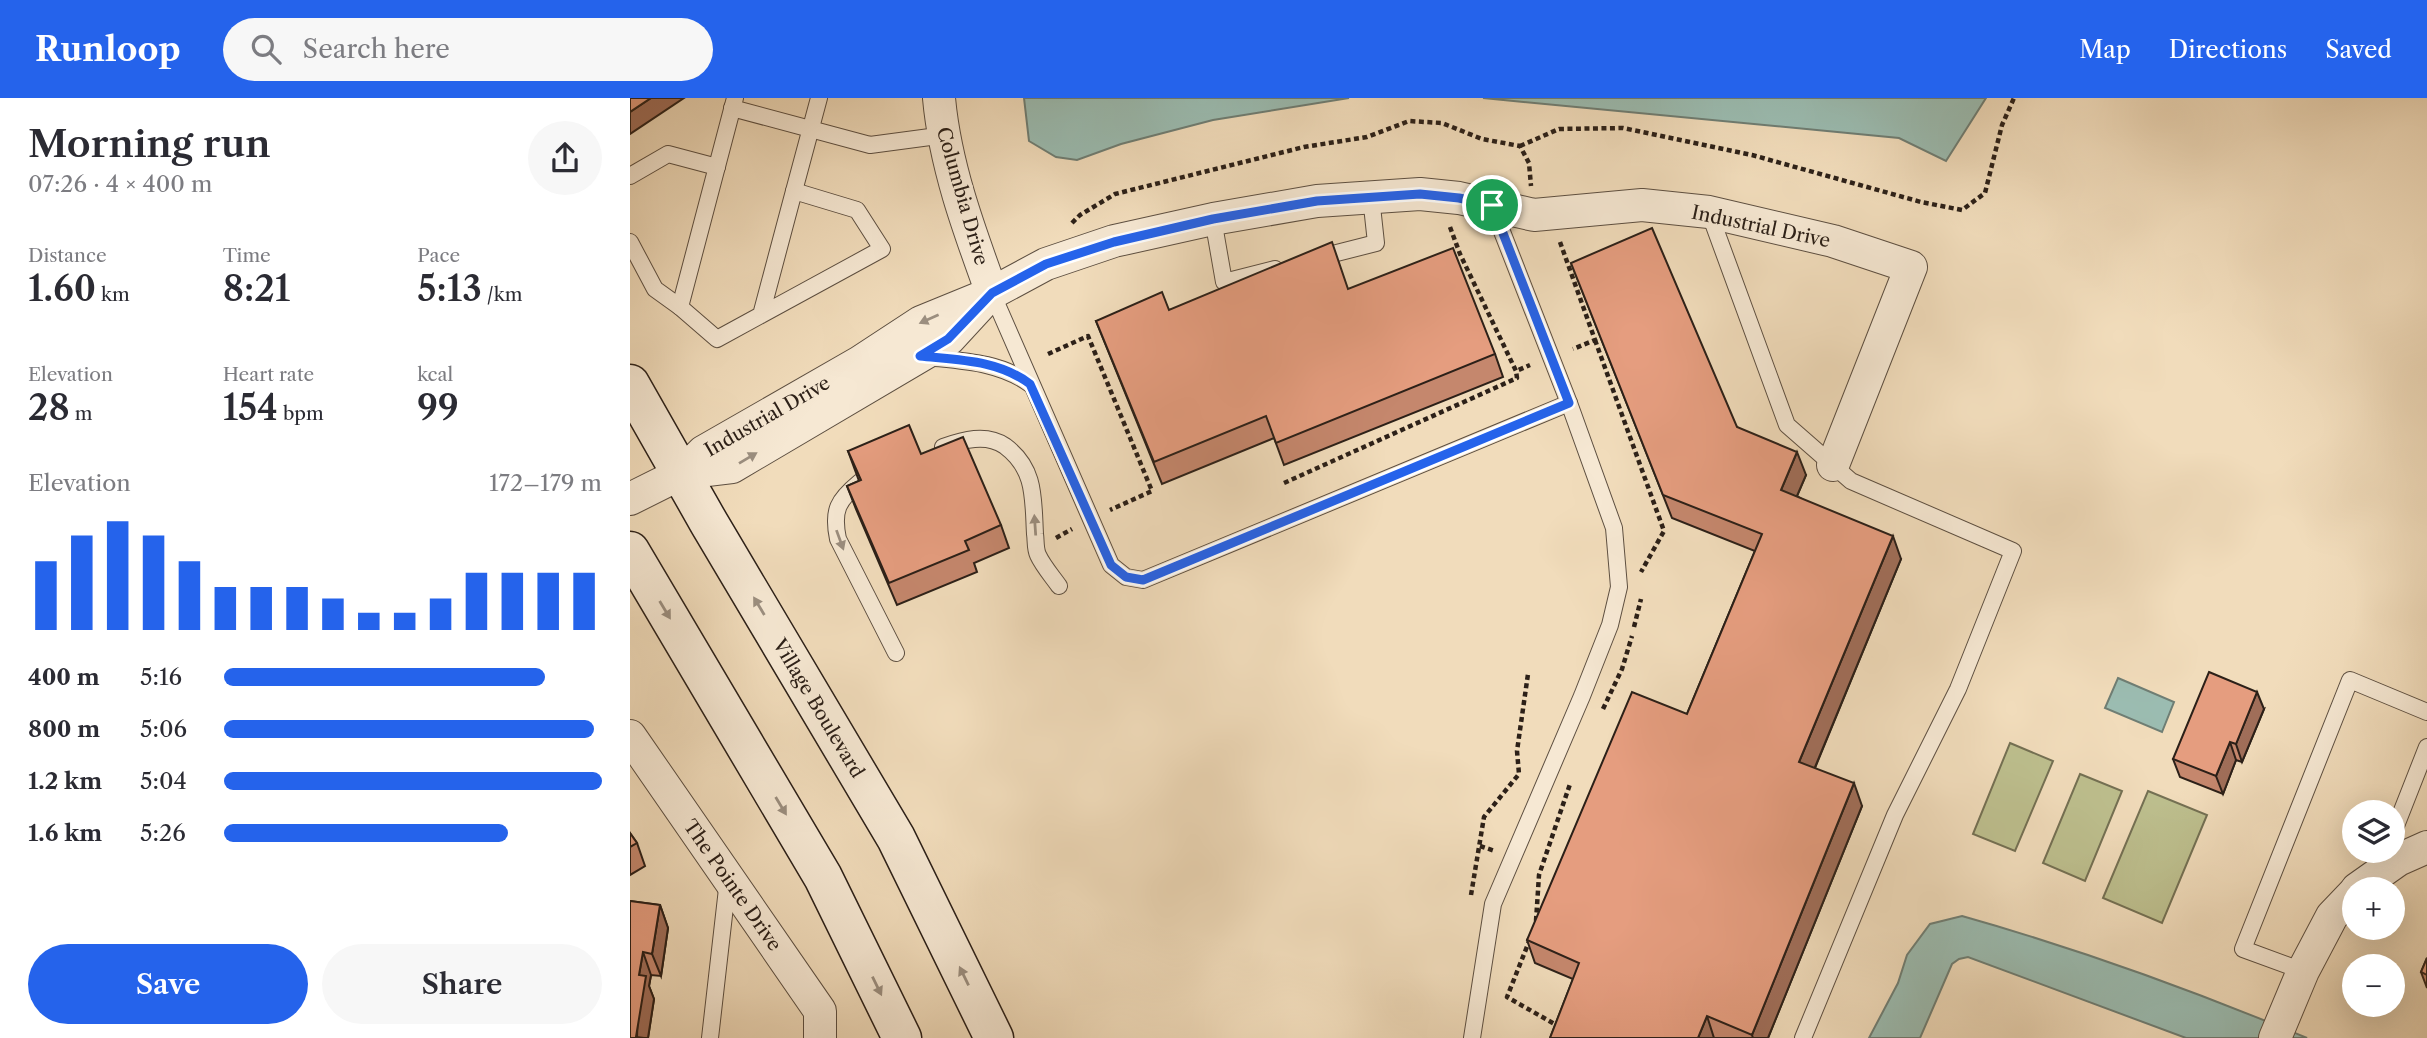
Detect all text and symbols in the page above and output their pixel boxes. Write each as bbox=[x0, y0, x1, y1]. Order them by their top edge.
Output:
search box bbox=[223, 18, 713, 81]
text: Runloop bbox=[35, 29, 181, 70]
icon: search bbox=[247, 30, 285, 68]
text: Search here bbox=[303, 33, 450, 65]
text: Map bbox=[2079, 35, 2131, 64]
text: Directions bbox=[2169, 35, 2287, 64]
text: Saved bbox=[2325, 35, 2392, 64]
text: Morning run bbox=[28, 120, 271, 167]
button: share bbox=[528, 121, 602, 195]
street label: Columbia Drive bbox=[932, 124, 993, 268]
text: 07:26 · 4 × 400 m bbox=[28, 170, 212, 198]
pin bbox=[1462, 175, 1522, 235]
icon: arrive bbox=[1473, 186, 1511, 224]
street label: Industrial Drive bbox=[1689, 201, 1832, 252]
text: Distance bbox=[28, 244, 107, 267]
text: Time bbox=[223, 244, 271, 267]
text: Pace bbox=[417, 244, 460, 267]
text: 1.60 bbox=[28, 267, 96, 310]
text: 8:21 bbox=[223, 267, 290, 310]
text: 5:13 bbox=[417, 267, 482, 310]
text: km bbox=[96, 283, 130, 306]
text: /km bbox=[482, 283, 522, 306]
one-way arrow bbox=[919, 313, 939, 325]
text: Elevation bbox=[28, 363, 113, 386]
text: Heart rate bbox=[223, 363, 314, 386]
text: kcal bbox=[417, 363, 453, 386]
street label: Industrial Drive bbox=[700, 371, 834, 462]
text: 28 bbox=[28, 386, 70, 429]
text: 154 bbox=[223, 386, 278, 429]
text: 99 bbox=[417, 386, 459, 429]
text: m bbox=[70, 402, 93, 425]
text: bpm bbox=[278, 402, 324, 425]
one-way arrow bbox=[738, 452, 757, 465]
text: Elevation bbox=[28, 469, 131, 497]
text: 172–179 m bbox=[489, 469, 602, 497]
one-way arrow bbox=[1029, 514, 1040, 536]
one-way arrow bbox=[834, 529, 845, 550]
one-way arrow bbox=[752, 597, 765, 616]
one-way arrow bbox=[659, 600, 671, 619]
street label: Village Boulevard bbox=[767, 634, 869, 782]
text: 400 m bbox=[28, 663, 100, 691]
text: 5:16 bbox=[140, 663, 182, 691]
text: 800 m bbox=[28, 715, 100, 743]
text: 5:06 bbox=[140, 715, 187, 743]
text: 1.2 km bbox=[28, 767, 102, 795]
text: 5:04 bbox=[140, 767, 187, 795]
one-way arrow bbox=[775, 796, 787, 815]
map controls bbox=[2342, 800, 2405, 1017]
button: layers bbox=[2342, 800, 2405, 863]
street label: The Pointe Drive bbox=[679, 815, 786, 955]
text: 1.6 km bbox=[28, 819, 102, 847]
text: 5:26 bbox=[140, 819, 186, 847]
button: + bbox=[2342, 877, 2405, 940]
button: Save bbox=[28, 944, 308, 1024]
button: Share bbox=[322, 944, 602, 1024]
button: − bbox=[2342, 954, 2405, 1017]
one-way arrow bbox=[959, 966, 970, 986]
one-way arrow bbox=[872, 976, 883, 996]

